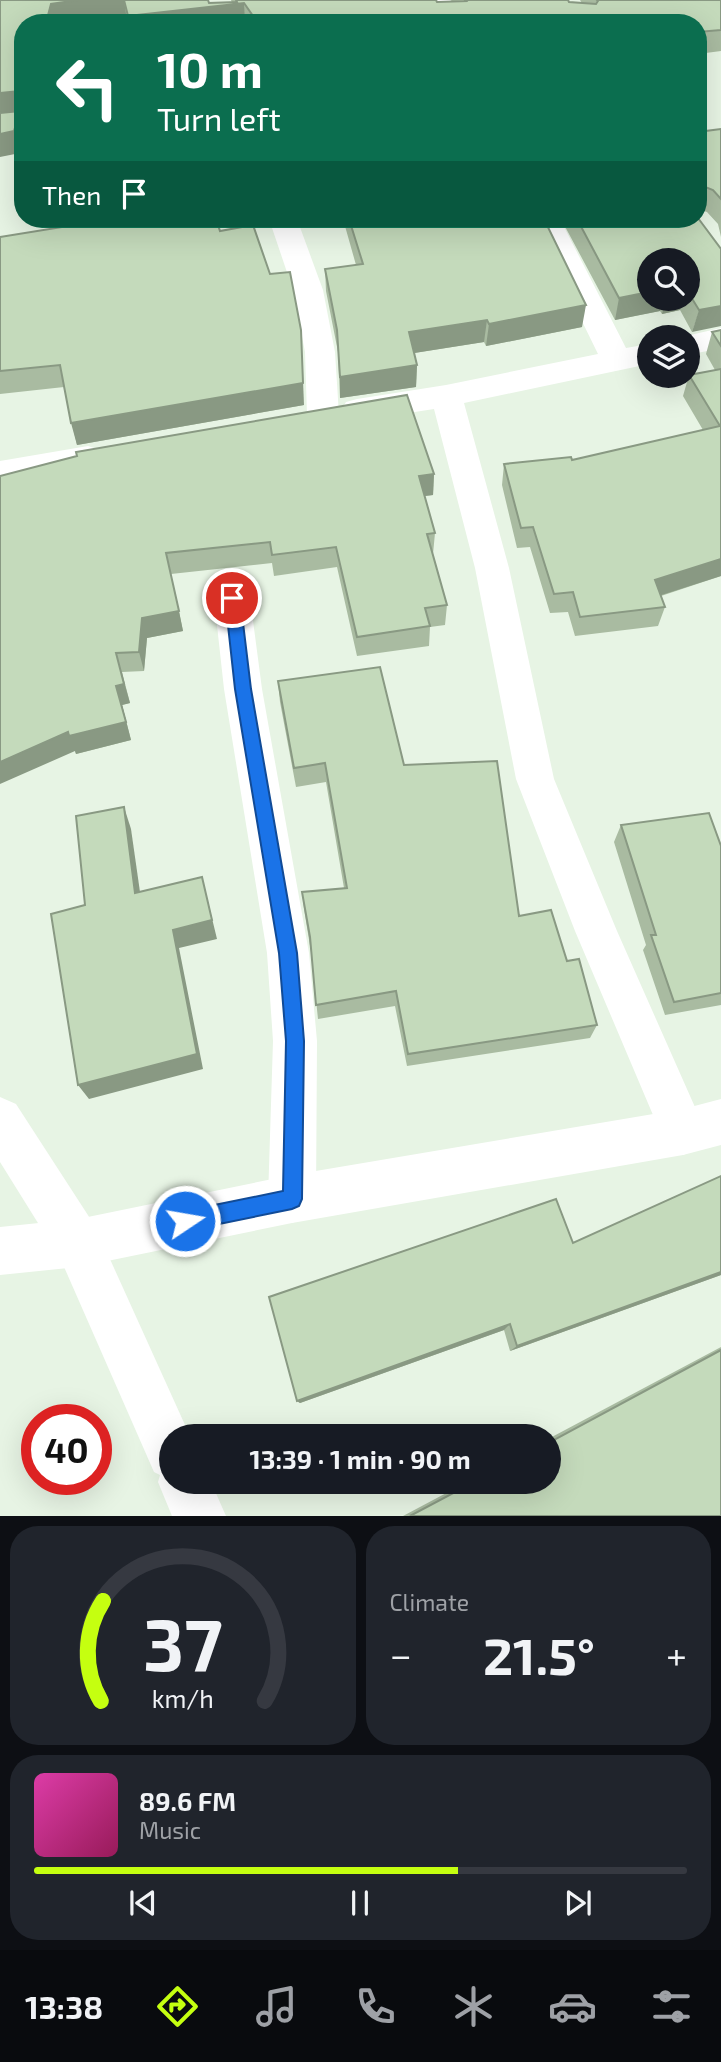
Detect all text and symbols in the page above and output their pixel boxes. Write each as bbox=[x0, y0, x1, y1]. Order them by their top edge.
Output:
text: 10 m bbox=[157, 39, 263, 98]
icon: left bbox=[42, 42, 133, 133]
text: Turn left bbox=[157, 99, 281, 137]
icon: arrive bbox=[115, 175, 153, 213]
text: Then bbox=[42, 179, 101, 210]
map controls bbox=[637, 248, 700, 388]
button: search bbox=[637, 248, 700, 311]
button: layers bbox=[637, 325, 700, 388]
pin bbox=[202, 568, 262, 628]
icon: arrive bbox=[213, 579, 251, 617]
position arrow bbox=[148, 1184, 222, 1258]
speed limit sign: 40 bbox=[21, 1404, 112, 1495]
text: 13:39 · 1 min · 90 m bbox=[249, 1443, 471, 1474]
text: Climate bbox=[390, 1588, 469, 1616]
text: 37 bbox=[143, 1599, 223, 1687]
text: 21.5° bbox=[483, 1623, 595, 1685]
text: − bbox=[390, 1631, 412, 1677]
text: + bbox=[666, 1631, 687, 1677]
text: km/h bbox=[152, 1683, 214, 1713]
text: 89.6 FM bbox=[139, 1785, 236, 1816]
text: Music bbox=[139, 1816, 201, 1844]
icon: previous bbox=[124, 1884, 162, 1922]
icon: pause bbox=[341, 1884, 379, 1922]
icon: next bbox=[559, 1884, 597, 1922]
icon: directions bbox=[153, 1982, 202, 2031]
icon: music bbox=[252, 1982, 301, 2031]
icon: phone bbox=[351, 1982, 400, 2031]
icon: climate bbox=[449, 1982, 498, 2031]
icon: car bbox=[548, 1982, 597, 2031]
icon: filters bbox=[647, 1982, 696, 2031]
text: 13:38 bbox=[25, 1987, 103, 2025]

